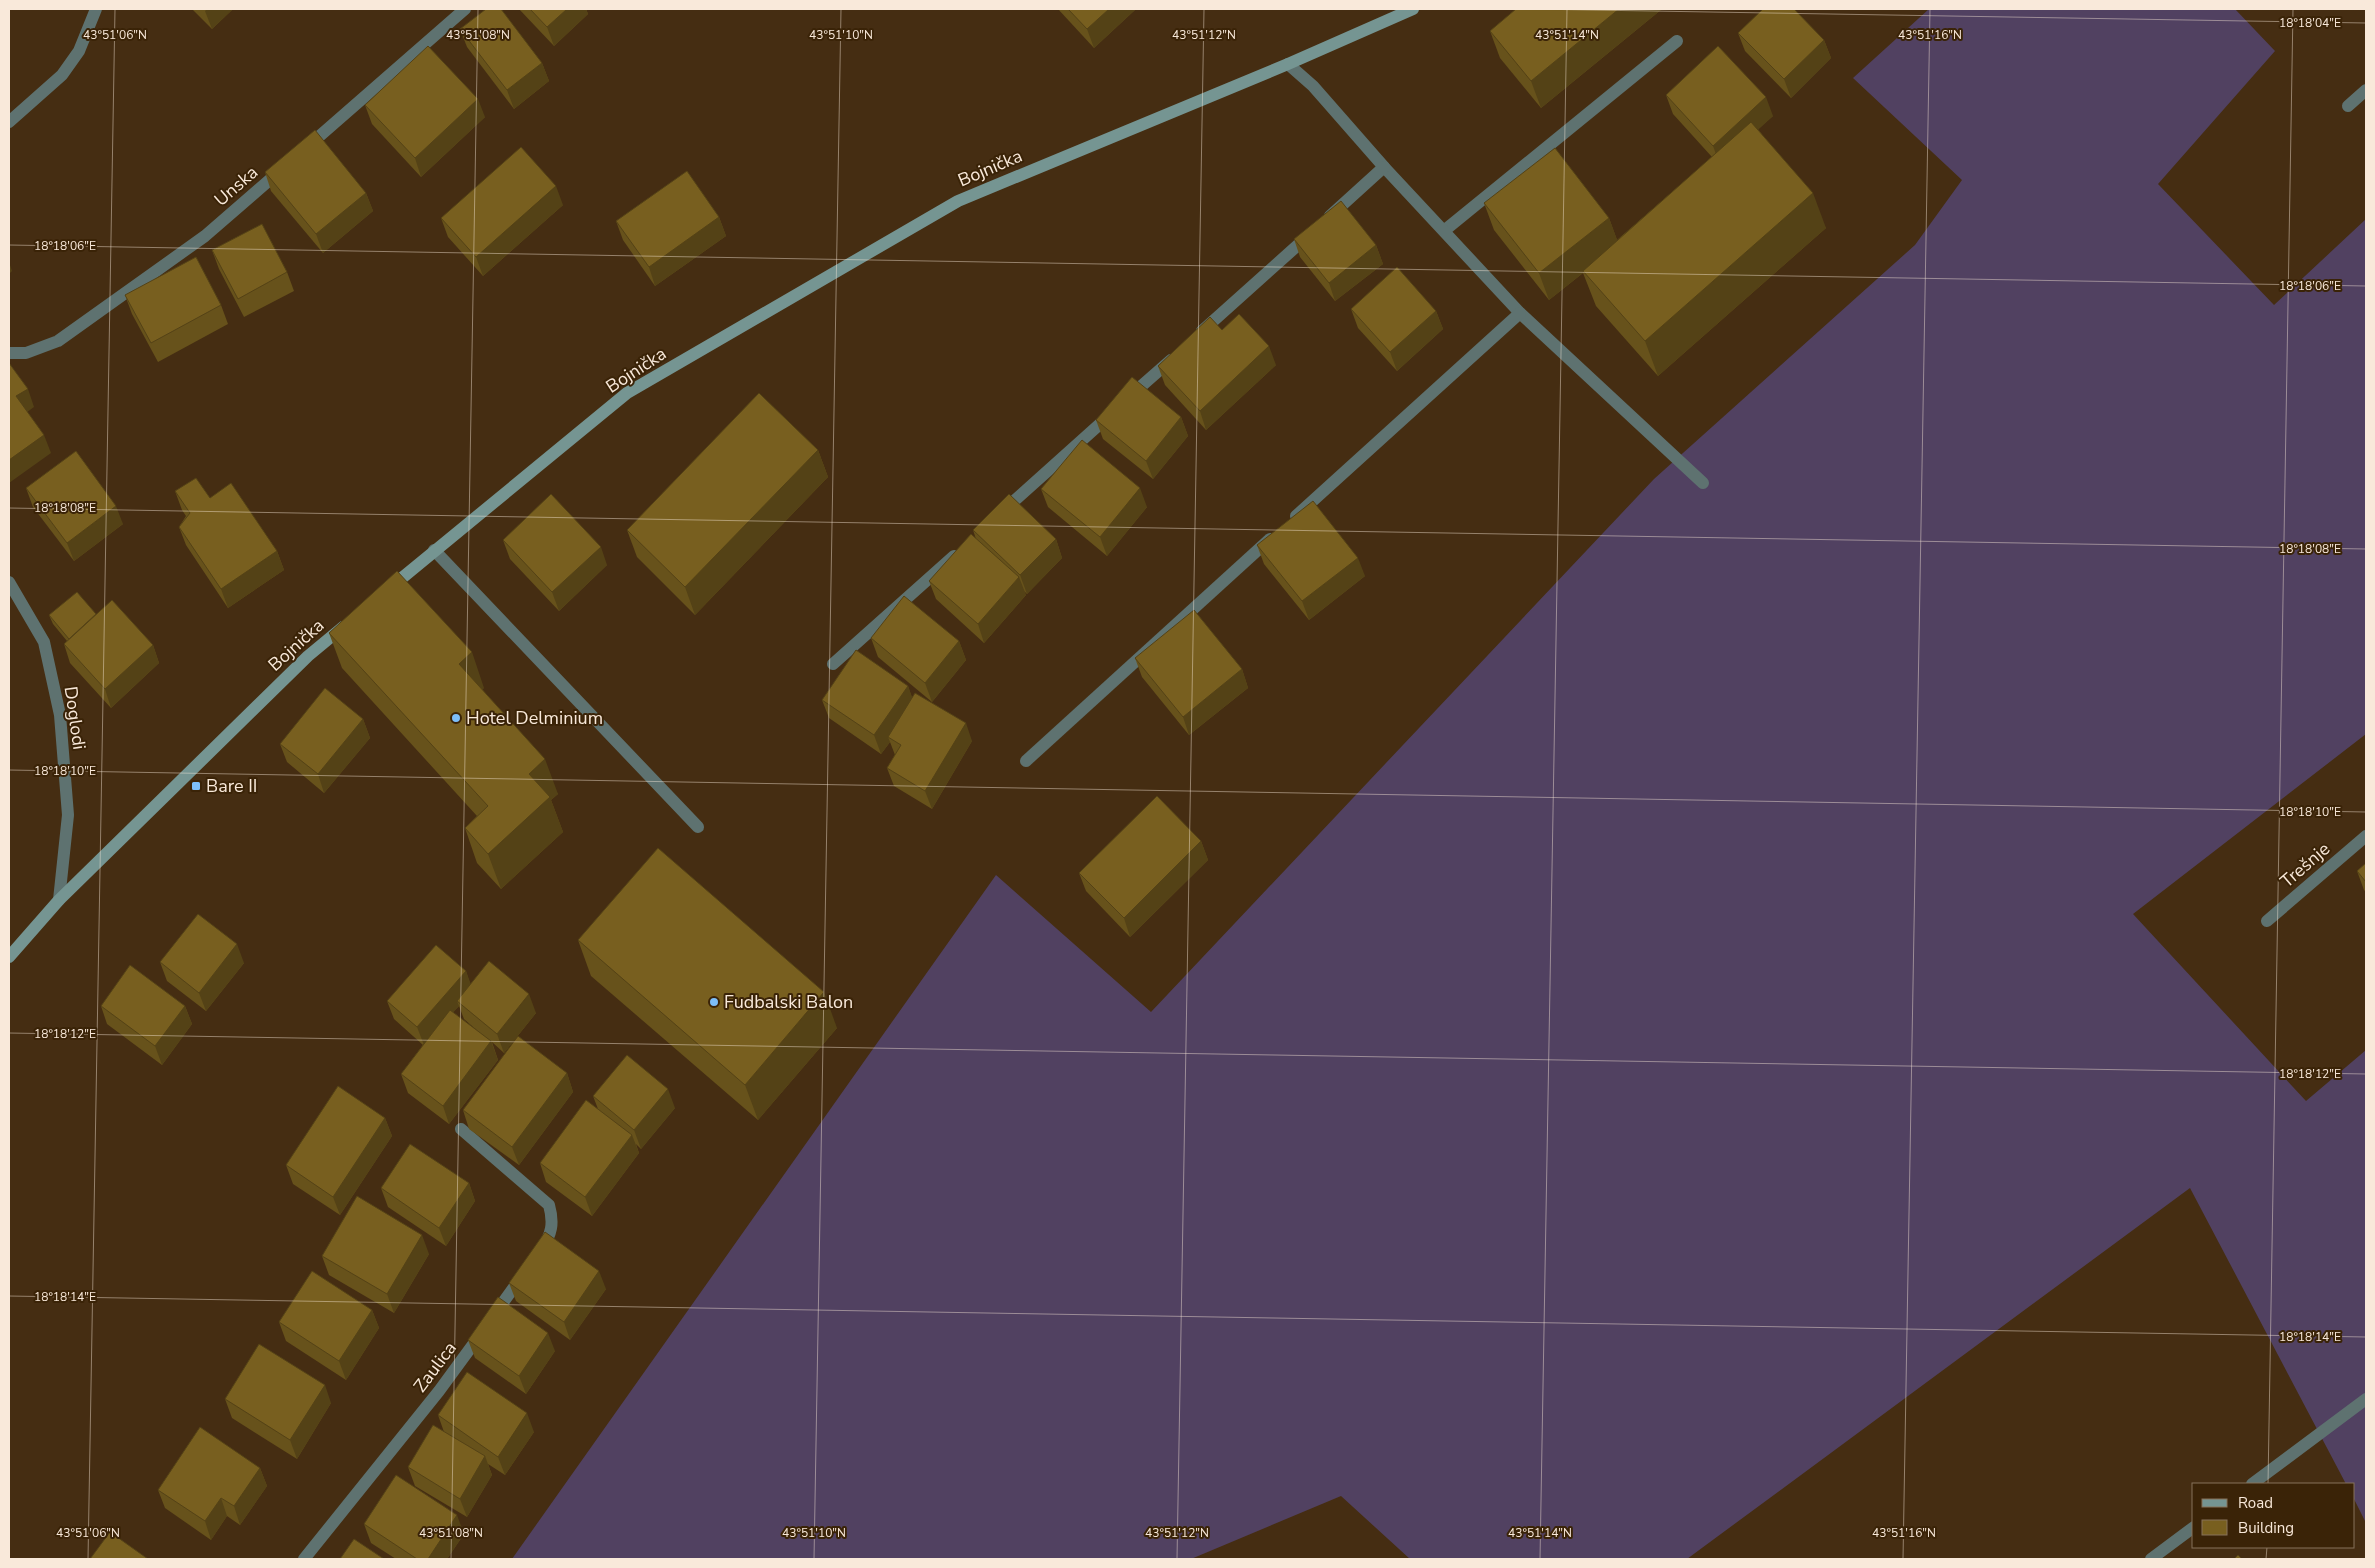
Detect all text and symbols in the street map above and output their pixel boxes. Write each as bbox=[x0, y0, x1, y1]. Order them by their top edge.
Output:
text: 18°18'04"E bbox=[2279, 15, 2341, 31]
text: 43°51'06"N bbox=[83, 27, 147, 43]
text: 43°51'08"N bbox=[446, 27, 510, 43]
text: 43°51'10"N bbox=[809, 27, 873, 43]
text: 43°51'12"N bbox=[1172, 27, 1236, 43]
text: 43°51'14"N bbox=[1535, 27, 1599, 43]
text: 43°51'16"N bbox=[1898, 27, 1962, 43]
street label: Bojnička bbox=[954, 144, 1026, 192]
street label: Unska bbox=[209, 160, 263, 212]
text: 18°18'06"E bbox=[34, 238, 96, 254]
text: 18°18'06"E bbox=[2279, 278, 2341, 294]
street label: Bojnička bbox=[601, 342, 671, 398]
text: 18°18'08"E bbox=[34, 500, 96, 516]
text: 18°18'08"E bbox=[2279, 541, 2341, 557]
street label: Bojnička bbox=[263, 613, 329, 677]
street label: Doglodi bbox=[59, 685, 91, 751]
place label: Hotel Delminium bbox=[466, 706, 603, 730]
marker: Hotel Delminium bbox=[450, 712, 462, 724]
text: 18°18'10"E bbox=[34, 763, 96, 779]
place label: Bare II bbox=[206, 774, 257, 798]
marker: Bare II bbox=[190, 780, 202, 792]
text: 18°18'10"E bbox=[2279, 804, 2341, 820]
street label: Trešnje bbox=[2275, 837, 2335, 893]
place label: Fudbalski Balon bbox=[724, 990, 853, 1014]
marker: Fudbalski Balon bbox=[708, 996, 720, 1008]
text: 18°18'12"E bbox=[34, 1026, 96, 1042]
text: 18°18'12"E bbox=[2279, 1066, 2341, 1082]
text: 18°18'14"E bbox=[34, 1289, 96, 1305]
text: 18°18'14"E bbox=[2279, 1329, 2341, 1345]
street label: Zaulica bbox=[408, 1337, 462, 1397]
legend bbox=[2192, 1483, 2355, 1548]
text: Road bbox=[2238, 1493, 2273, 1513]
text: Building bbox=[2238, 1518, 2294, 1538]
text: 43°51'06"N bbox=[56, 1525, 120, 1541]
text: 43°51'08"N bbox=[419, 1525, 483, 1541]
text: 43°51'10"N bbox=[782, 1525, 846, 1541]
text: 43°51'12"N bbox=[1145, 1525, 1209, 1541]
text: 43°51'14"N bbox=[1508, 1525, 1572, 1541]
text: 43°51'16"N bbox=[1872, 1525, 1936, 1541]

